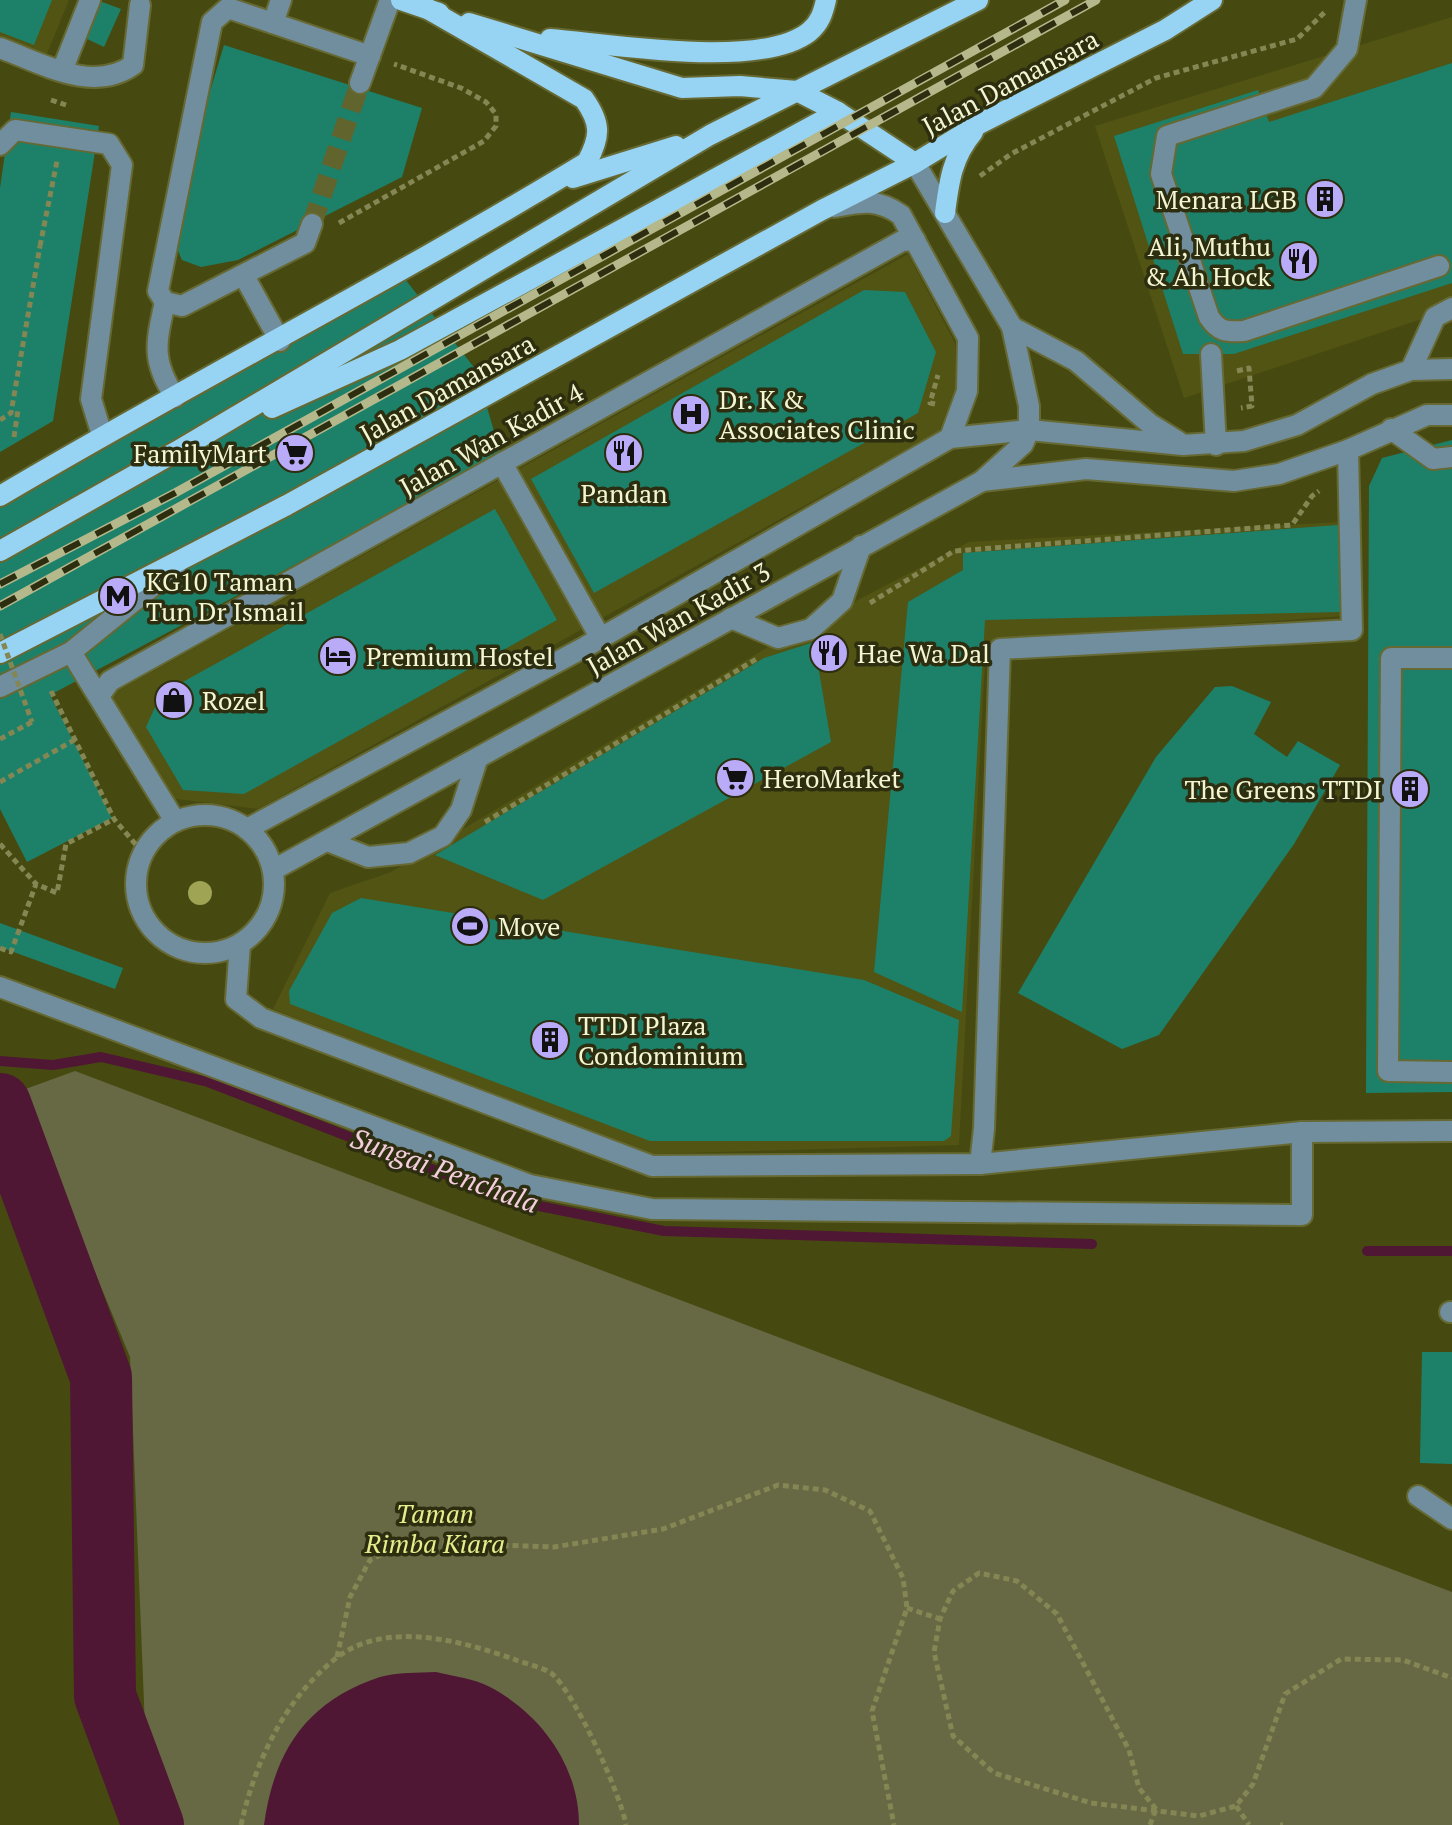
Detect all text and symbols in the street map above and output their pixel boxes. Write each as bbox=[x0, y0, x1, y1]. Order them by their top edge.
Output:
street label: Jalan Damansara bbox=[916, 21, 1104, 143]
building icon: Menara LGB bbox=[1304, 178, 1346, 220]
place label: Menara LGB bbox=[1156, 182, 1297, 216]
place label: Ali, Muthu & Ah Hock bbox=[1144, 229, 1272, 293]
restaurant icon: Ali, Muthu & Ah Hock bbox=[1278, 240, 1320, 282]
street label: Jalan Damansara bbox=[354, 326, 540, 450]
street label: Jalan Wan Kadir 4 bbox=[393, 374, 589, 503]
place label: Dr. K & Associates Clinic bbox=[719, 382, 915, 446]
hospital icon: Dr. K & Associates Clinic bbox=[670, 393, 712, 435]
supermarket icon: FamilyMart bbox=[274, 432, 316, 474]
restaurant icon: Pandan bbox=[603, 432, 645, 474]
place label: FamilyMart bbox=[133, 436, 267, 470]
place label: Pandan bbox=[580, 476, 668, 510]
street label: Jalan Wan Kadir 3 bbox=[580, 554, 776, 682]
place label: KG10 Taman Tun Dr Ismail bbox=[146, 564, 304, 628]
metro station icon: KG10 Taman Tun Dr Ismail bbox=[97, 575, 139, 617]
restaurant icon: Hae Wa Dal bbox=[808, 632, 850, 674]
hotel icon: Premium Hostel bbox=[317, 635, 359, 677]
place label: Hae Wa Dal bbox=[857, 636, 990, 670]
place label: Premium Hostel bbox=[366, 639, 554, 673]
shop icon: Rozel bbox=[153, 679, 195, 721]
place label: Rozel bbox=[202, 683, 265, 717]
supermarket icon: HeroMarket bbox=[714, 757, 756, 799]
place label: HeroMarket bbox=[763, 761, 901, 795]
building icon: The Greens TTDI bbox=[1389, 768, 1431, 810]
place label: The Greens TTDI bbox=[1184, 772, 1382, 806]
sports icon: Move bbox=[449, 905, 491, 947]
place label: Move bbox=[498, 909, 560, 943]
place label: TTDI Plaza Condominium bbox=[578, 1008, 744, 1072]
building icon: TTDI Plaza Condominium bbox=[529, 1019, 571, 1061]
water label: Sungai Penchala bbox=[346, 1119, 544, 1221]
park label: Taman Rimba Kiara bbox=[364, 1496, 505, 1560]

